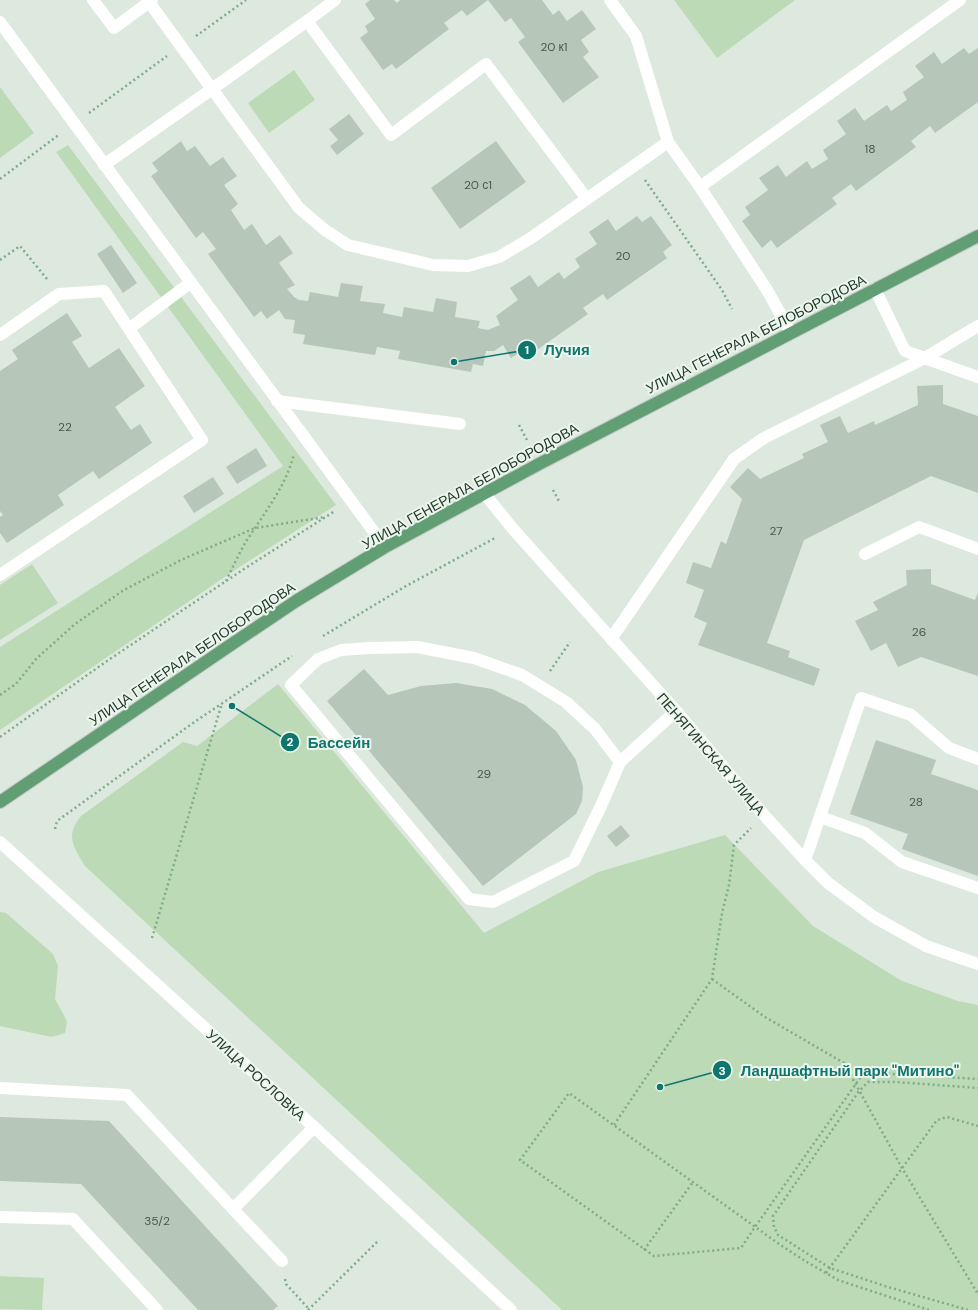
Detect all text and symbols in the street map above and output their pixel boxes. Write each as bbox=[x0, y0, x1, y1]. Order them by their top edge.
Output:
house number: 20 к1 bbox=[540, 39, 568, 55]
house number: 18 bbox=[864, 141, 876, 157]
house number: 20 с1 bbox=[464, 177, 492, 193]
house number: 20 bbox=[615, 248, 631, 264]
street label: УЛИЦА ГЕНЕРАЛА БЕЛОБОРОДОВА bbox=[643, 270, 870, 398]
callout: Лучия bbox=[517, 336, 598, 363]
text: Лучия bbox=[544, 340, 590, 360]
text: 1 bbox=[525, 342, 529, 358]
house number: 22 bbox=[58, 419, 72, 435]
street label: УЛИЦА ГЕНЕРАЛА БЕЛОБОРОДОВА bbox=[359, 419, 582, 553]
house number: 27 bbox=[769, 523, 783, 539]
street label: УЛИЦА ГЕНЕРАЛА БЕЛОБОРОДОВА bbox=[86, 578, 299, 730]
house number: 26 bbox=[912, 624, 926, 640]
street label: ПЕНЯГИНСКАЯ УЛИЦА bbox=[653, 689, 769, 819]
callout: Бассейн bbox=[280, 729, 379, 756]
text: Бассейн bbox=[308, 733, 370, 753]
text: 2 bbox=[287, 734, 294, 750]
house number: 29 bbox=[477, 766, 491, 782]
house number: 28 bbox=[909, 794, 923, 810]
street label: УЛИЦА РОСЛОВКА bbox=[203, 1026, 310, 1125]
callout: Ландшафтный парк "Митино" bbox=[712, 1057, 967, 1084]
text: Ландшафтный парк "Митино" bbox=[741, 1061, 959, 1081]
text: 3 bbox=[718, 1063, 726, 1079]
house number: 35/2 bbox=[144, 1213, 170, 1229]

